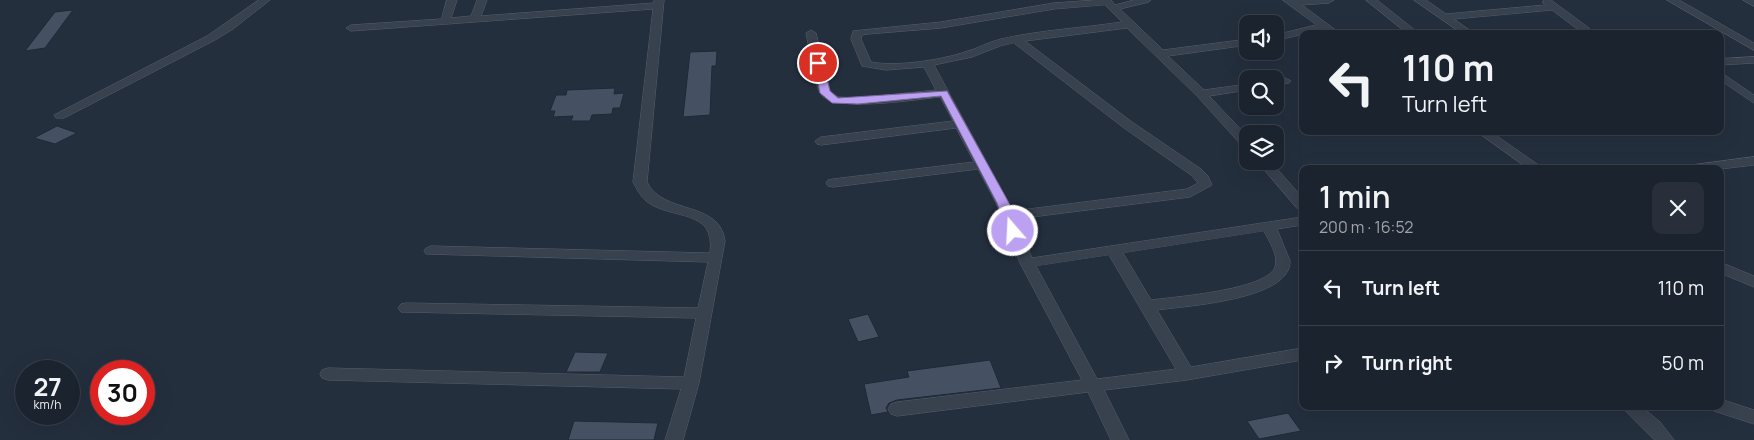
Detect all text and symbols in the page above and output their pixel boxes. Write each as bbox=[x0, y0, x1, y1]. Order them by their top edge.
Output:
map controls bbox=[1239, 15, 1284, 170]
button: sound bbox=[1239, 15, 1284, 60]
pin bbox=[797, 42, 839, 84]
text: 110 m bbox=[1402, 44, 1494, 92]
icon: arrive bbox=[804, 49, 832, 77]
icon: left bbox=[1319, 50, 1384, 115]
button: search bbox=[1239, 70, 1284, 115]
text: Turn left bbox=[1402, 89, 1487, 119]
button: layers bbox=[1239, 125, 1284, 170]
text: 1 min bbox=[1319, 176, 1391, 217]
button: close bbox=[1652, 182, 1704, 234]
position arrow bbox=[986, 204, 1038, 256]
text: 200 m · 16:52 bbox=[1319, 216, 1413, 238]
icon: left bbox=[1319, 274, 1347, 302]
text: Turn left bbox=[1362, 275, 1440, 301]
text: 110 m bbox=[1658, 275, 1704, 301]
icon: right bbox=[1319, 349, 1347, 377]
text: Turn right bbox=[1362, 350, 1452, 376]
text: 50 m bbox=[1662, 350, 1704, 376]
speed limit sign: 30 bbox=[90, 360, 155, 425]
text: 27 bbox=[33, 369, 62, 404]
text: km/h bbox=[34, 396, 61, 413]

